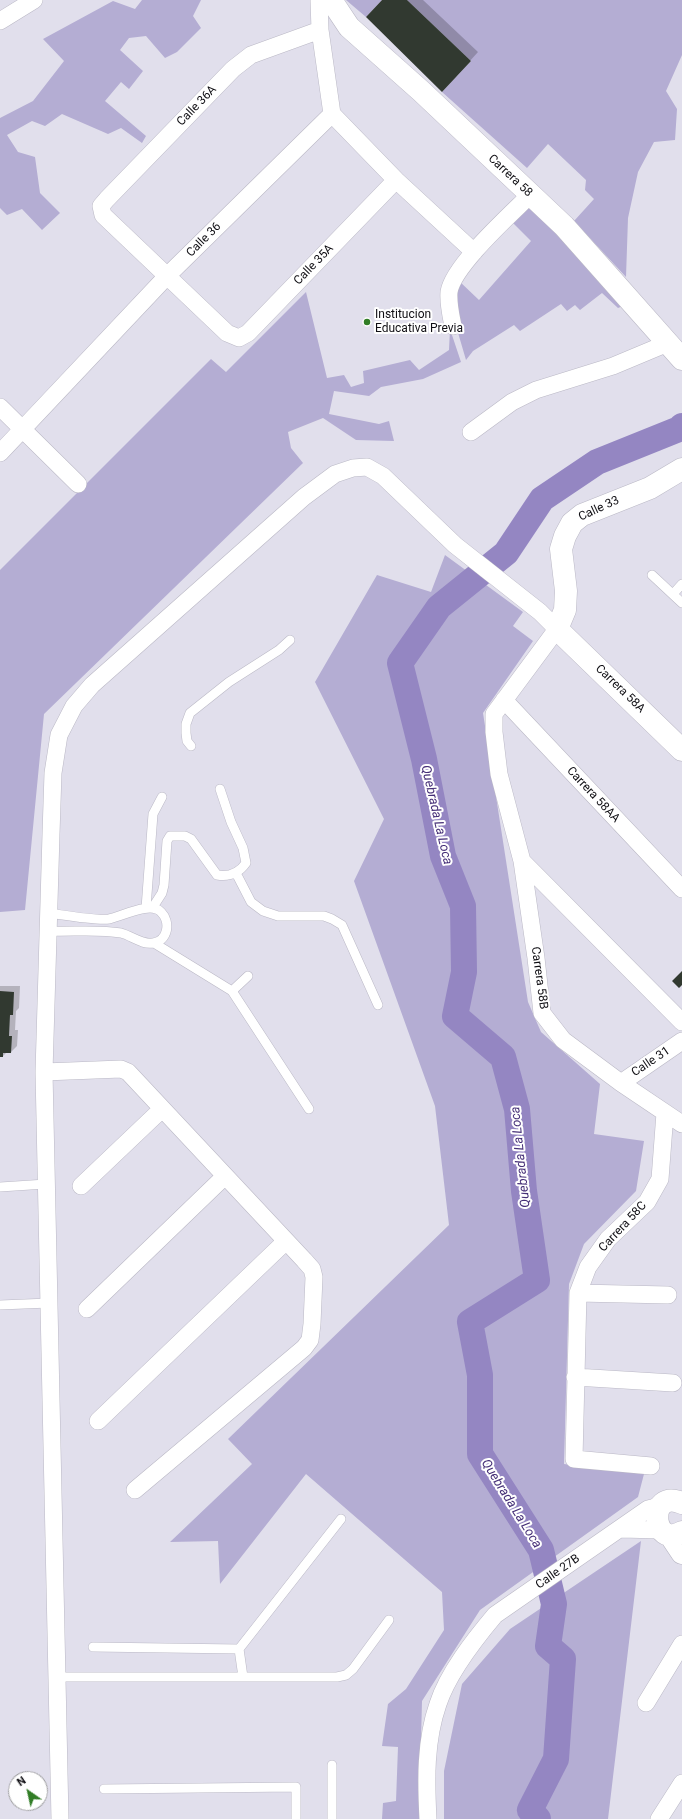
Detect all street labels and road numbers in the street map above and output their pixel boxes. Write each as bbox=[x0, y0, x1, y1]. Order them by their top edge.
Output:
street label: Calle 36A bbox=[174, 83, 220, 129]
street label: Carrera 58 bbox=[485, 152, 535, 200]
street label: Calle 36 bbox=[184, 220, 224, 260]
street label: Calle 35A bbox=[291, 242, 337, 288]
street label: Calle 33 bbox=[576, 493, 622, 525]
street label: Carrera 58A bbox=[592, 662, 648, 716]
street label: Carrera 58AA bbox=[563, 764, 623, 826]
street label: Carrera 58B bbox=[527, 946, 551, 1010]
street label: Calle 31 bbox=[629, 1044, 673, 1080]
street label: Carrera 58C bbox=[596, 1199, 650, 1255]
street label: Calle 27B bbox=[533, 1552, 583, 1592]

